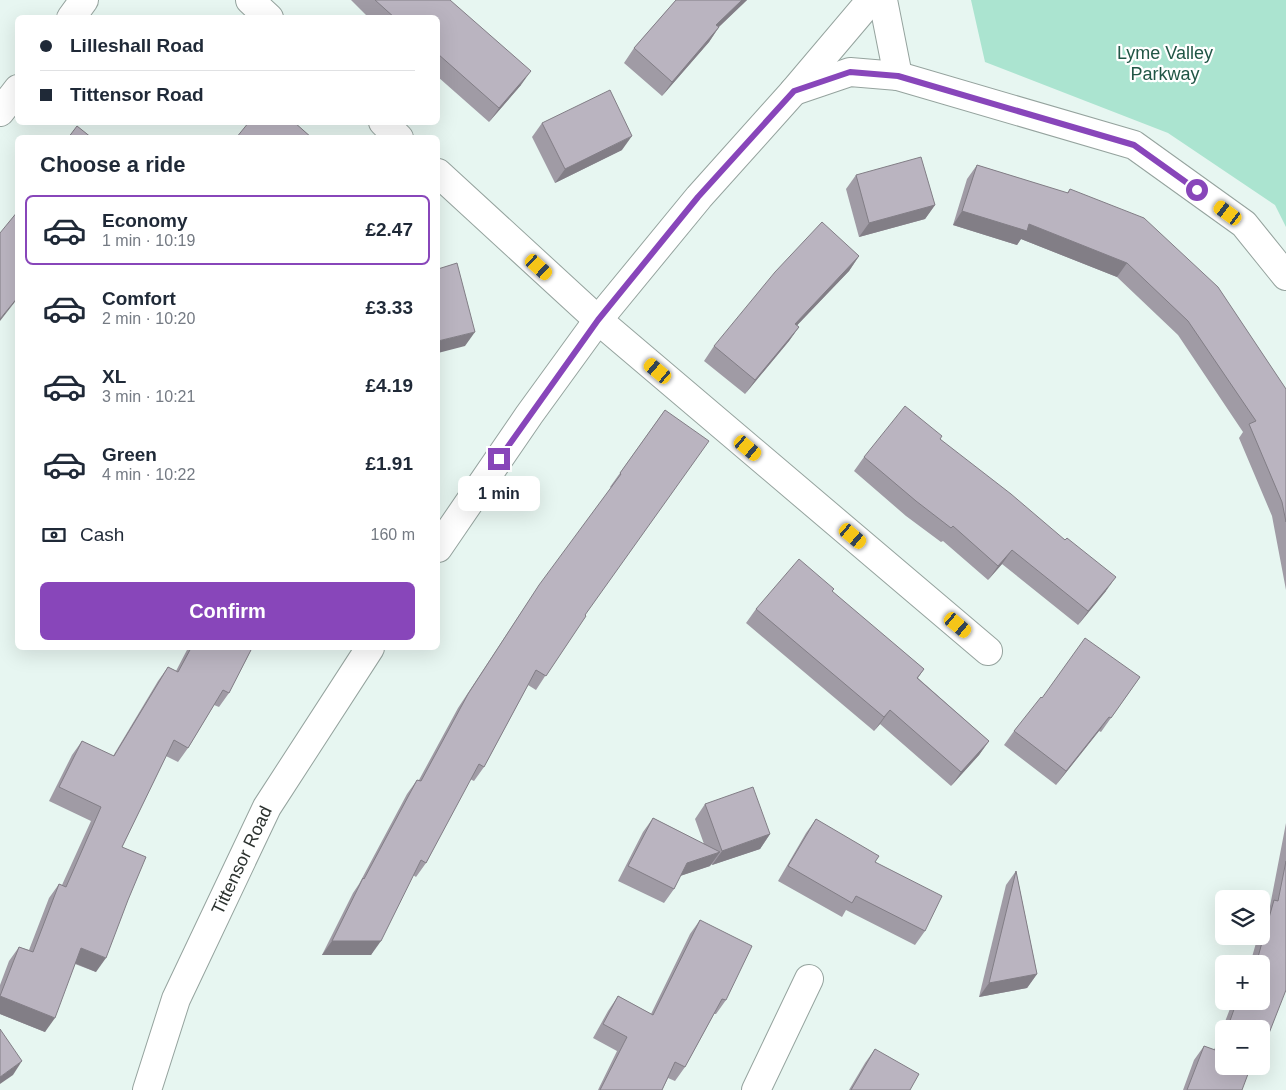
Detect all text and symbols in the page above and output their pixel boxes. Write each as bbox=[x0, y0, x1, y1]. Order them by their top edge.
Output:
text: Lilleshall Road bbox=[70, 35, 204, 56]
park label: Lyme Valley Parkway bbox=[1117, 43, 1213, 84]
text: Tittensor Road bbox=[70, 84, 204, 105]
text: Choose a ride bbox=[40, 152, 185, 177]
route start bbox=[1186, 179, 1208, 201]
car bbox=[1211, 198, 1244, 228]
icon: car bbox=[42, 208, 87, 253]
text: Economy bbox=[102, 210, 188, 231]
text: £2.47 bbox=[365, 219, 413, 240]
text: 1 min · 10:19 bbox=[102, 232, 195, 249]
car bbox=[522, 251, 555, 283]
icon: car bbox=[42, 286, 87, 331]
text: Comfort bbox=[102, 288, 176, 309]
text: £3.33 bbox=[365, 297, 413, 318]
text: 2 min · 10:20 bbox=[102, 310, 195, 327]
car bbox=[641, 356, 674, 386]
icon: car bbox=[42, 364, 87, 409]
text: XL bbox=[102, 366, 126, 387]
text: £4.19 bbox=[365, 375, 413, 396]
text: 3 min · 10:21 bbox=[102, 388, 195, 405]
car bbox=[731, 433, 764, 463]
icon: car bbox=[42, 442, 87, 487]
text: Green bbox=[102, 444, 157, 465]
route end bbox=[488, 448, 510, 470]
text: £1.91 bbox=[365, 453, 413, 474]
text: 4 min · 10:22 bbox=[102, 466, 195, 483]
callout: 1 min bbox=[458, 476, 540, 512]
text: 1 min bbox=[478, 485, 520, 502]
icon: cash bbox=[40, 521, 68, 549]
car bbox=[836, 521, 869, 551]
text: Cash bbox=[80, 524, 124, 545]
text: 160 m bbox=[371, 526, 415, 543]
button: Confirm bbox=[40, 582, 415, 640]
car bbox=[941, 610, 974, 640]
street label: Tittensor Road bbox=[208, 803, 276, 918]
map controls bbox=[1215, 890, 1270, 1075]
button: layers bbox=[1215, 890, 1270, 945]
button: + bbox=[1215, 955, 1270, 1010]
button: − bbox=[1215, 1020, 1270, 1075]

